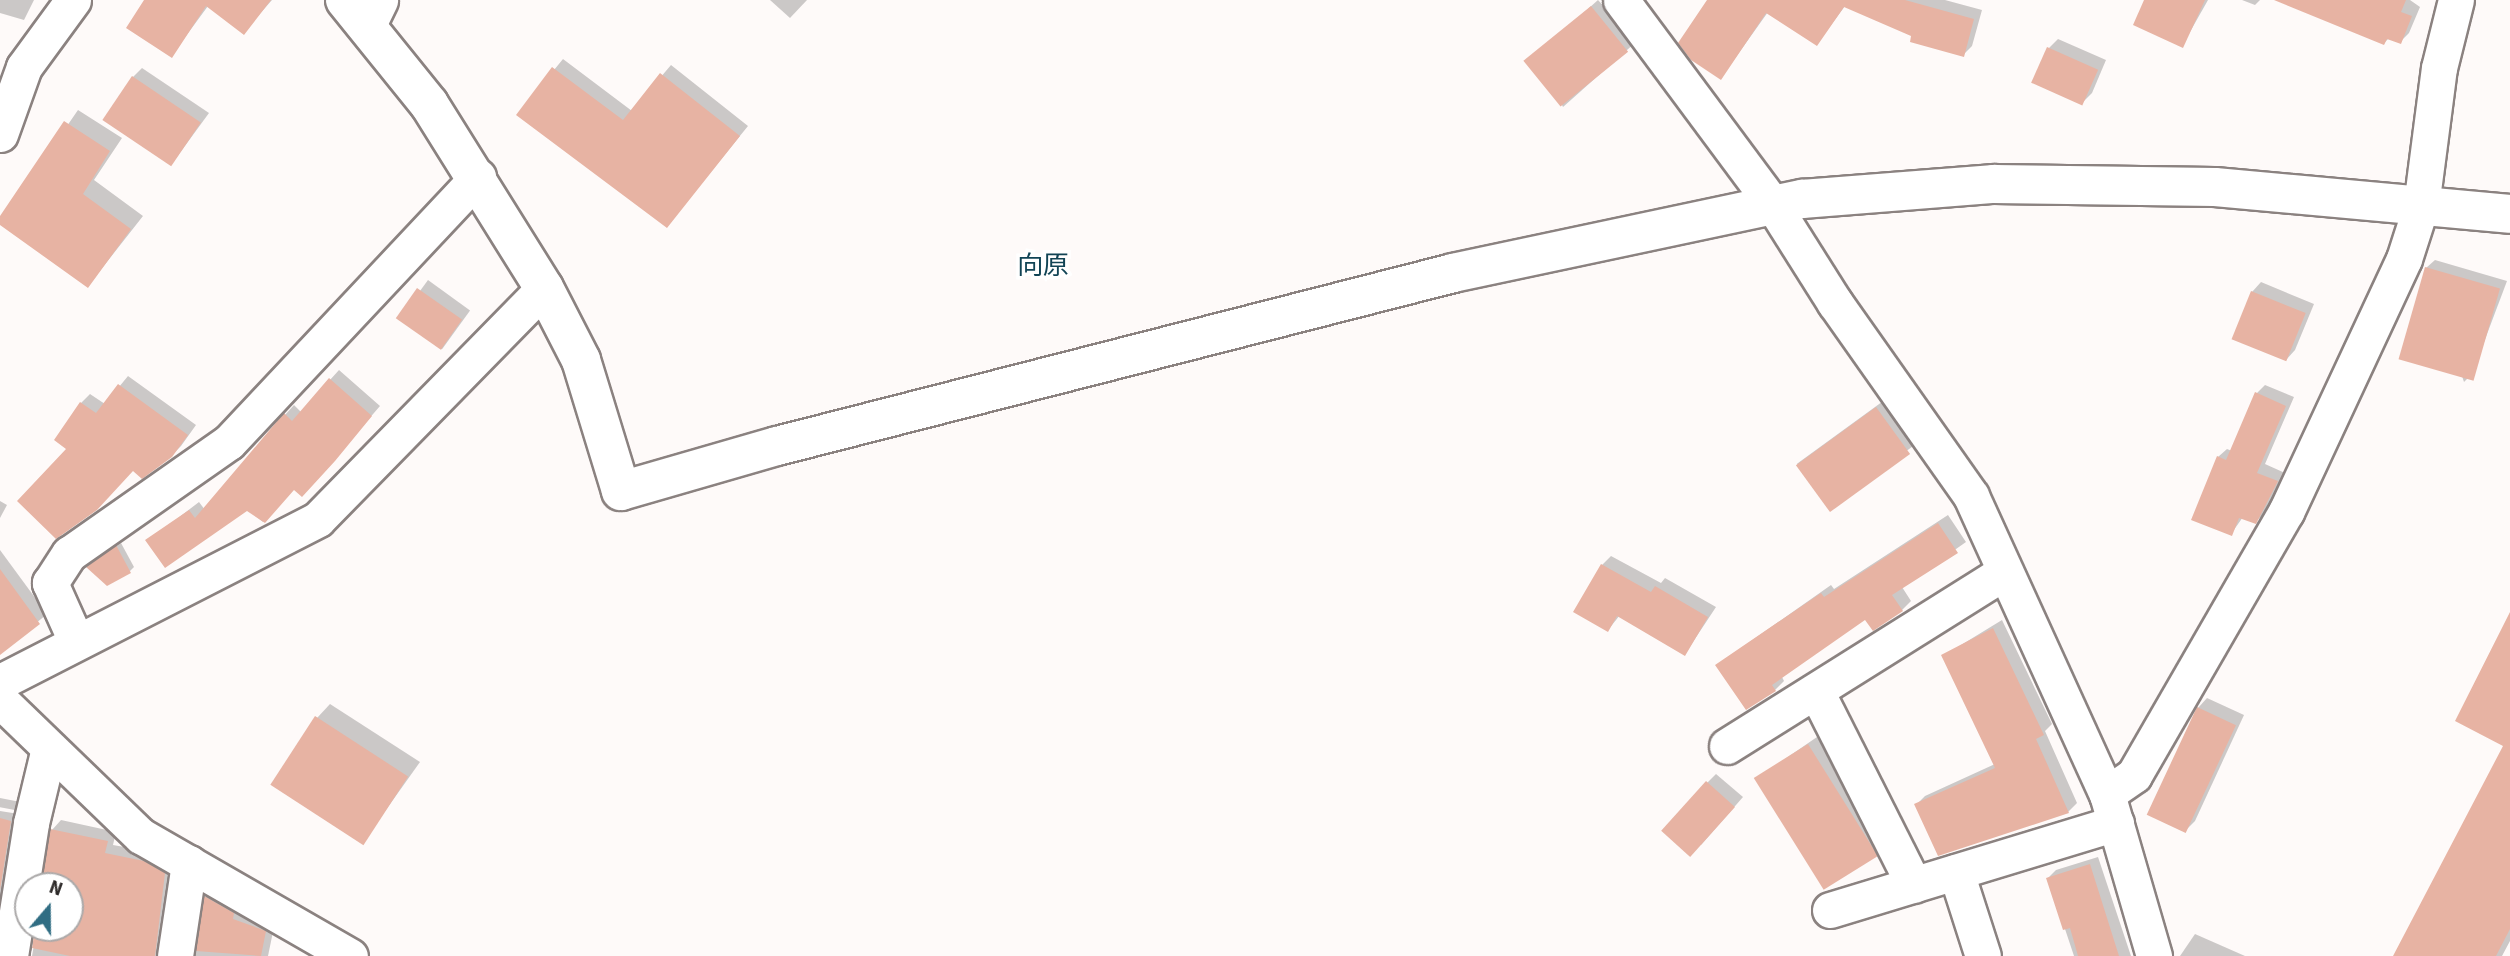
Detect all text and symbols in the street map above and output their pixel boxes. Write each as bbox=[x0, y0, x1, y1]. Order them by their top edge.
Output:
district label: 向原 bbox=[1017, 250, 1069, 282]
north arrow bbox=[14, 872, 84, 942]
text: N bbox=[45, 874, 66, 904]

